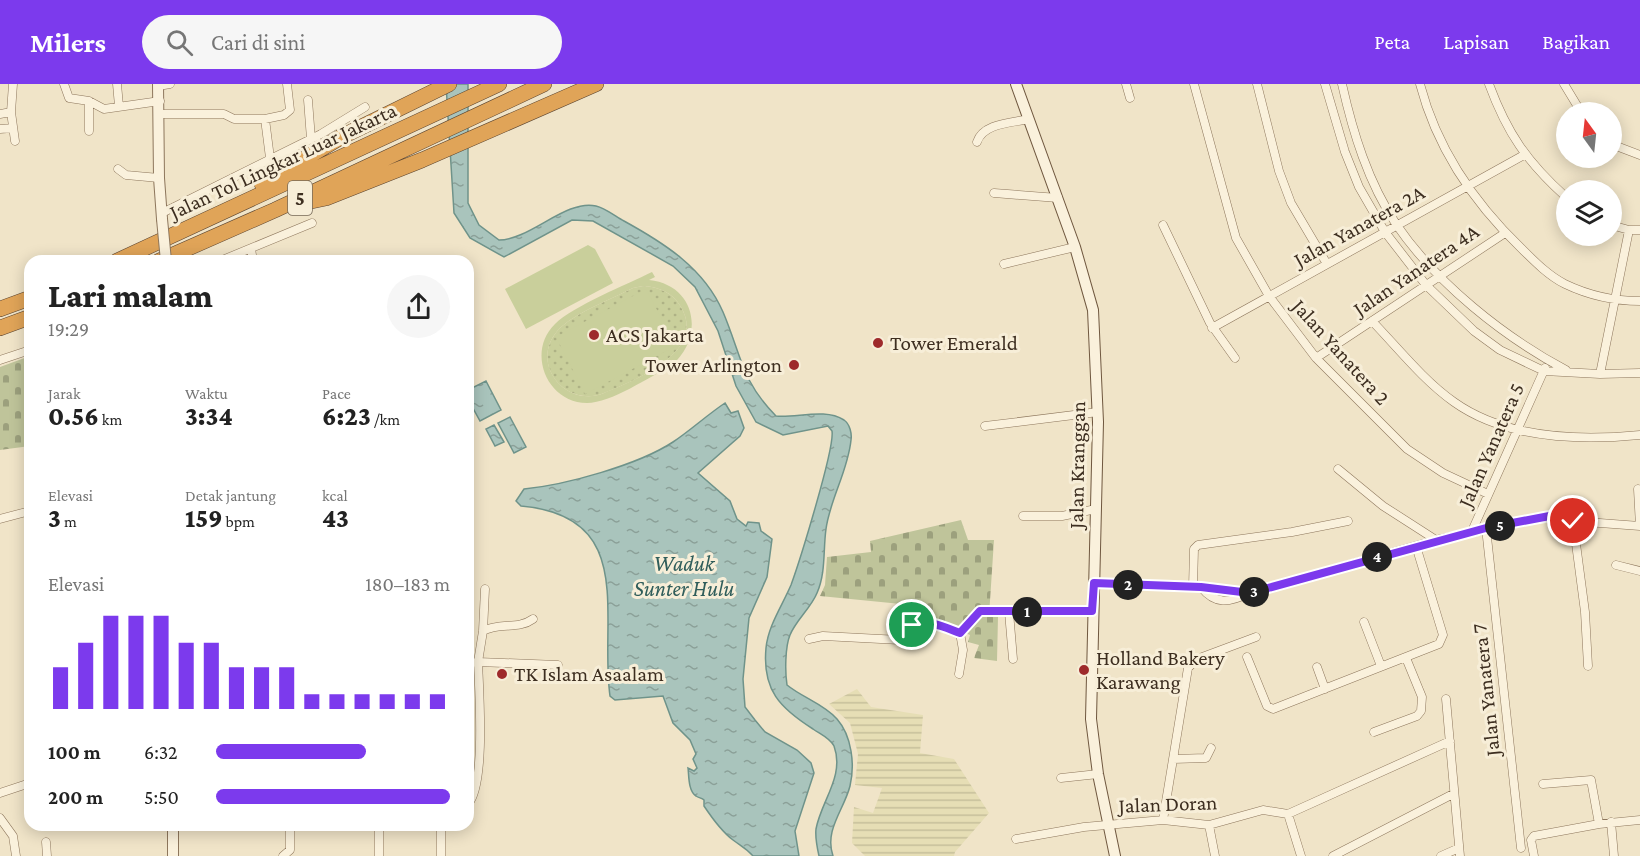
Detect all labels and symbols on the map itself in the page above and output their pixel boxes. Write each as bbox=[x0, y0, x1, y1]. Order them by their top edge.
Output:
street label: Jalan Tol Lingkar Luar Jakarta bbox=[164, 98, 400, 225]
north arrow bbox=[1556, 102, 1622, 168]
street label: Jalan Yanatera 2A bbox=[1288, 180, 1429, 273]
road number: 5 bbox=[288, 181, 312, 215]
street label: Jalan Yanatera 4A bbox=[1347, 219, 1483, 322]
street label: Jalan Yanatera 2 bbox=[1286, 293, 1395, 410]
place label: ACS Jakarta bbox=[606, 323, 704, 347]
marker: ACS Jakarta bbox=[587, 328, 601, 342]
place label: Tower Emerald bbox=[890, 331, 1018, 355]
marker: Tower Emerald bbox=[871, 336, 885, 350]
place label: Tower Arlington bbox=[645, 353, 782, 377]
marker: Tower Arlington bbox=[787, 358, 801, 372]
street label: Jalan Yanatera 5 bbox=[1452, 379, 1529, 513]
street label: Jalan Kranggan bbox=[1064, 401, 1090, 531]
pin bbox=[1547, 495, 1598, 546]
pin: 5 bbox=[1485, 511, 1515, 541]
pin: 4 bbox=[1362, 542, 1392, 572]
water label: Waduk Sunter Hulu bbox=[634, 551, 734, 601]
pin: 2 bbox=[1113, 570, 1143, 600]
pin: 3 bbox=[1239, 577, 1269, 607]
pin: 1 bbox=[1012, 597, 1042, 627]
pin bbox=[886, 599, 937, 650]
street label: Jalan Yanatera 7 bbox=[1467, 622, 1505, 760]
place label: Holland Bakery Karawang bbox=[1096, 646, 1225, 694]
place label: TK Islam Asaalam bbox=[514, 662, 664, 686]
marker: Holland Bakery Karawang bbox=[1077, 663, 1091, 677]
marker: TK Islam Asaalam bbox=[495, 667, 509, 681]
street label: Jalan Doran bbox=[1116, 790, 1218, 818]

